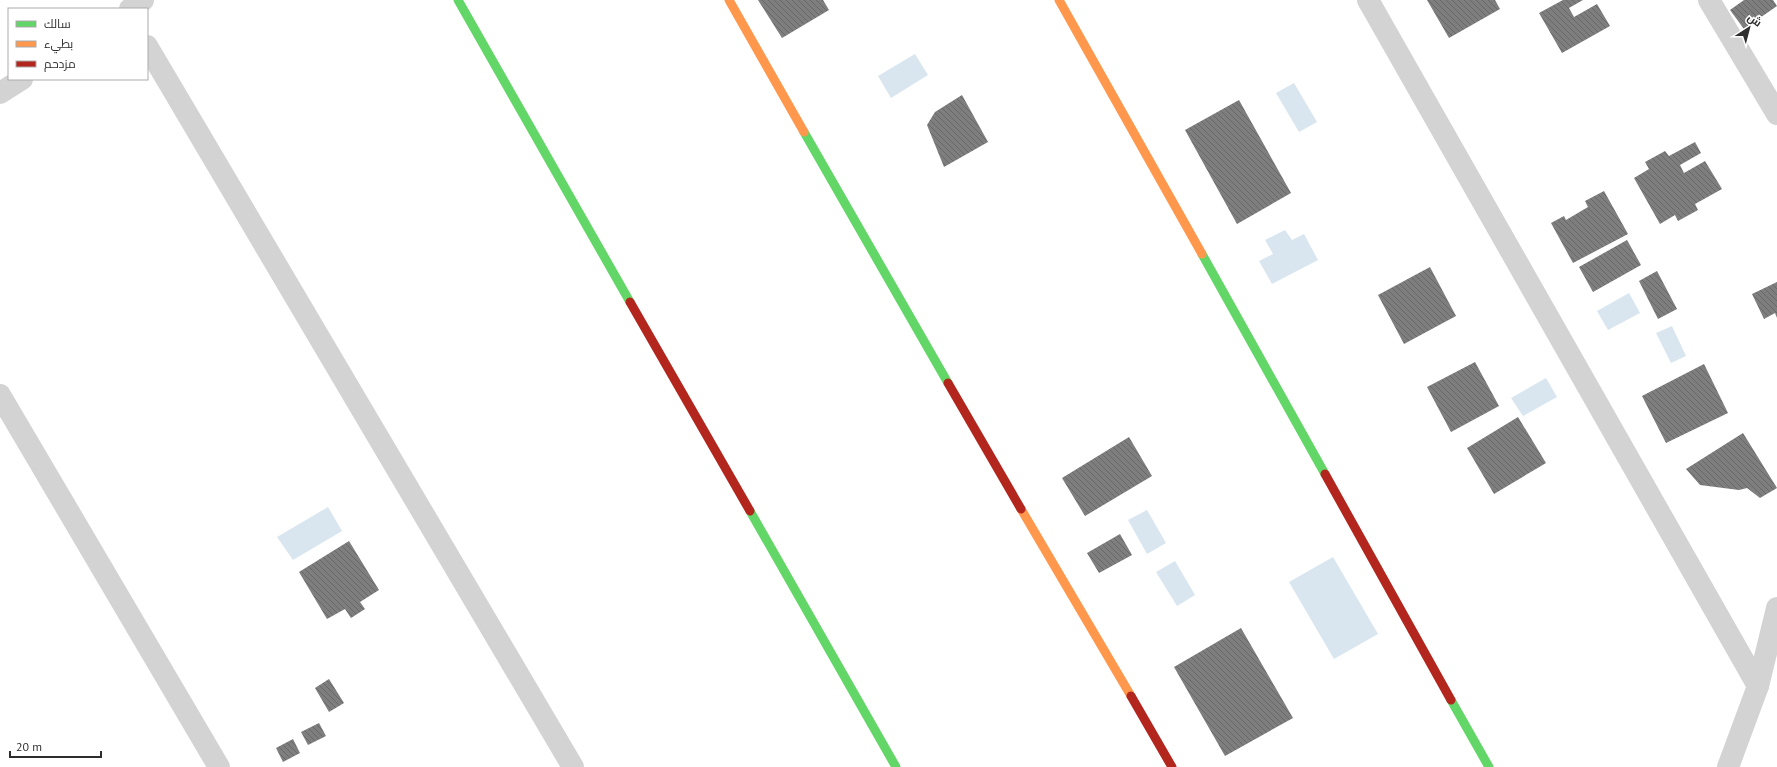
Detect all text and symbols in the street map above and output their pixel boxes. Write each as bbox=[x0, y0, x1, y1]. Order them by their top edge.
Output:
legend bbox=[8, 8, 148, 80]
north arrow bbox=[1729, 8, 1769, 48]
text: ش bbox=[1745, 10, 1765, 30]
text: سالك bbox=[44, 16, 71, 31]
text: بطيء bbox=[44, 36, 73, 54]
text: مزدحم bbox=[44, 56, 76, 72]
scale bar bbox=[10, 733, 101, 759]
text: 20 m bbox=[16, 739, 42, 754]

